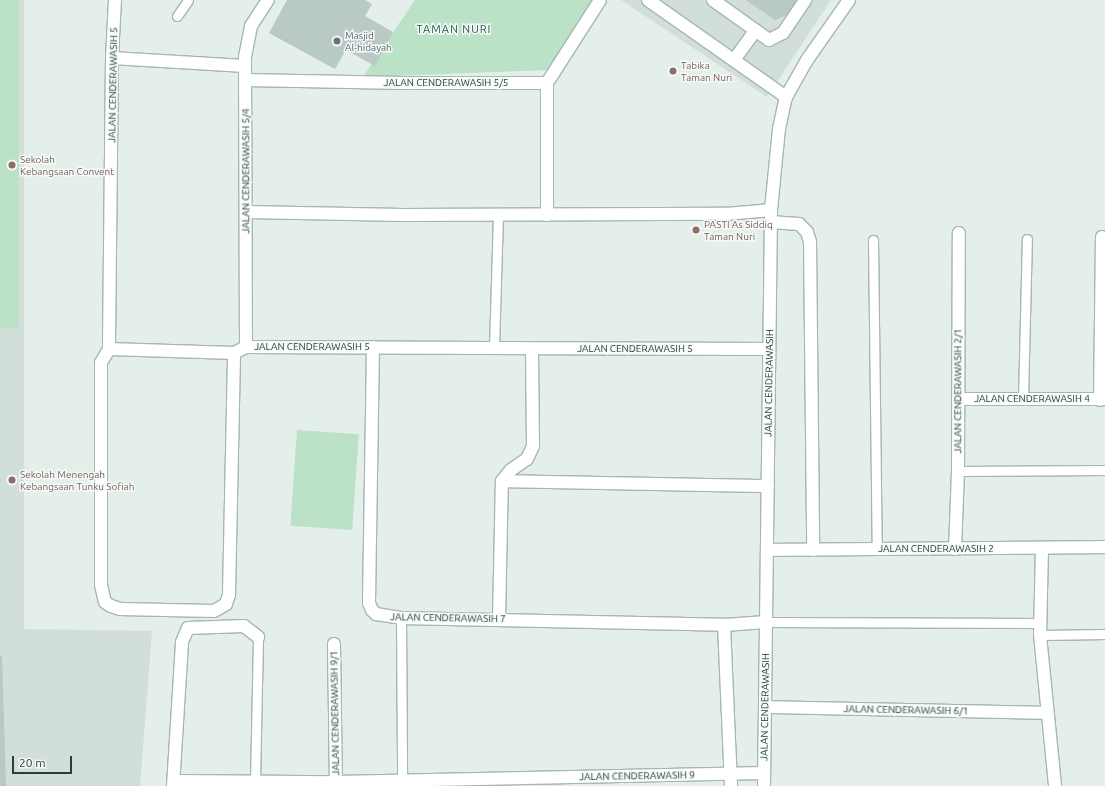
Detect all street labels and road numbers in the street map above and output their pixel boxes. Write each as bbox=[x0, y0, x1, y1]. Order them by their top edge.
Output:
street label: JALAN CENDERAWASIH 5 bbox=[106, 27, 120, 143]
street label: JALAN CENDERAWASIH 5/5 bbox=[384, 77, 508, 89]
street label: JALAN CENDERAWASIH 5/4 bbox=[240, 109, 252, 233]
street label: JALAN CENDERAWASIH bbox=[762, 329, 776, 437]
street label: JALAN CENDERAWASIH 2/1 bbox=[952, 329, 964, 453]
street label: JALAN CENDERAWASIH 5 bbox=[254, 341, 370, 353]
street label: JALAN CENDERAWASIH 5 bbox=[577, 343, 693, 355]
street label: JALAN CENDERAWASIH 4 bbox=[974, 393, 1090, 405]
street label: JALAN CENDERAWASIH 2 bbox=[878, 543, 994, 555]
street label: JALAN CENDERAWASIH 7 bbox=[390, 611, 506, 625]
street label: JALAN CENDERAWASIH 9/1 bbox=[328, 650, 342, 776]
street label: JALAN CENDERAWASIH bbox=[758, 653, 772, 761]
street label: JALAN CENDERAWASIH 6/1 bbox=[843, 703, 969, 717]
street label: JALAN CENDERAWASIH 9 bbox=[579, 769, 695, 783]

